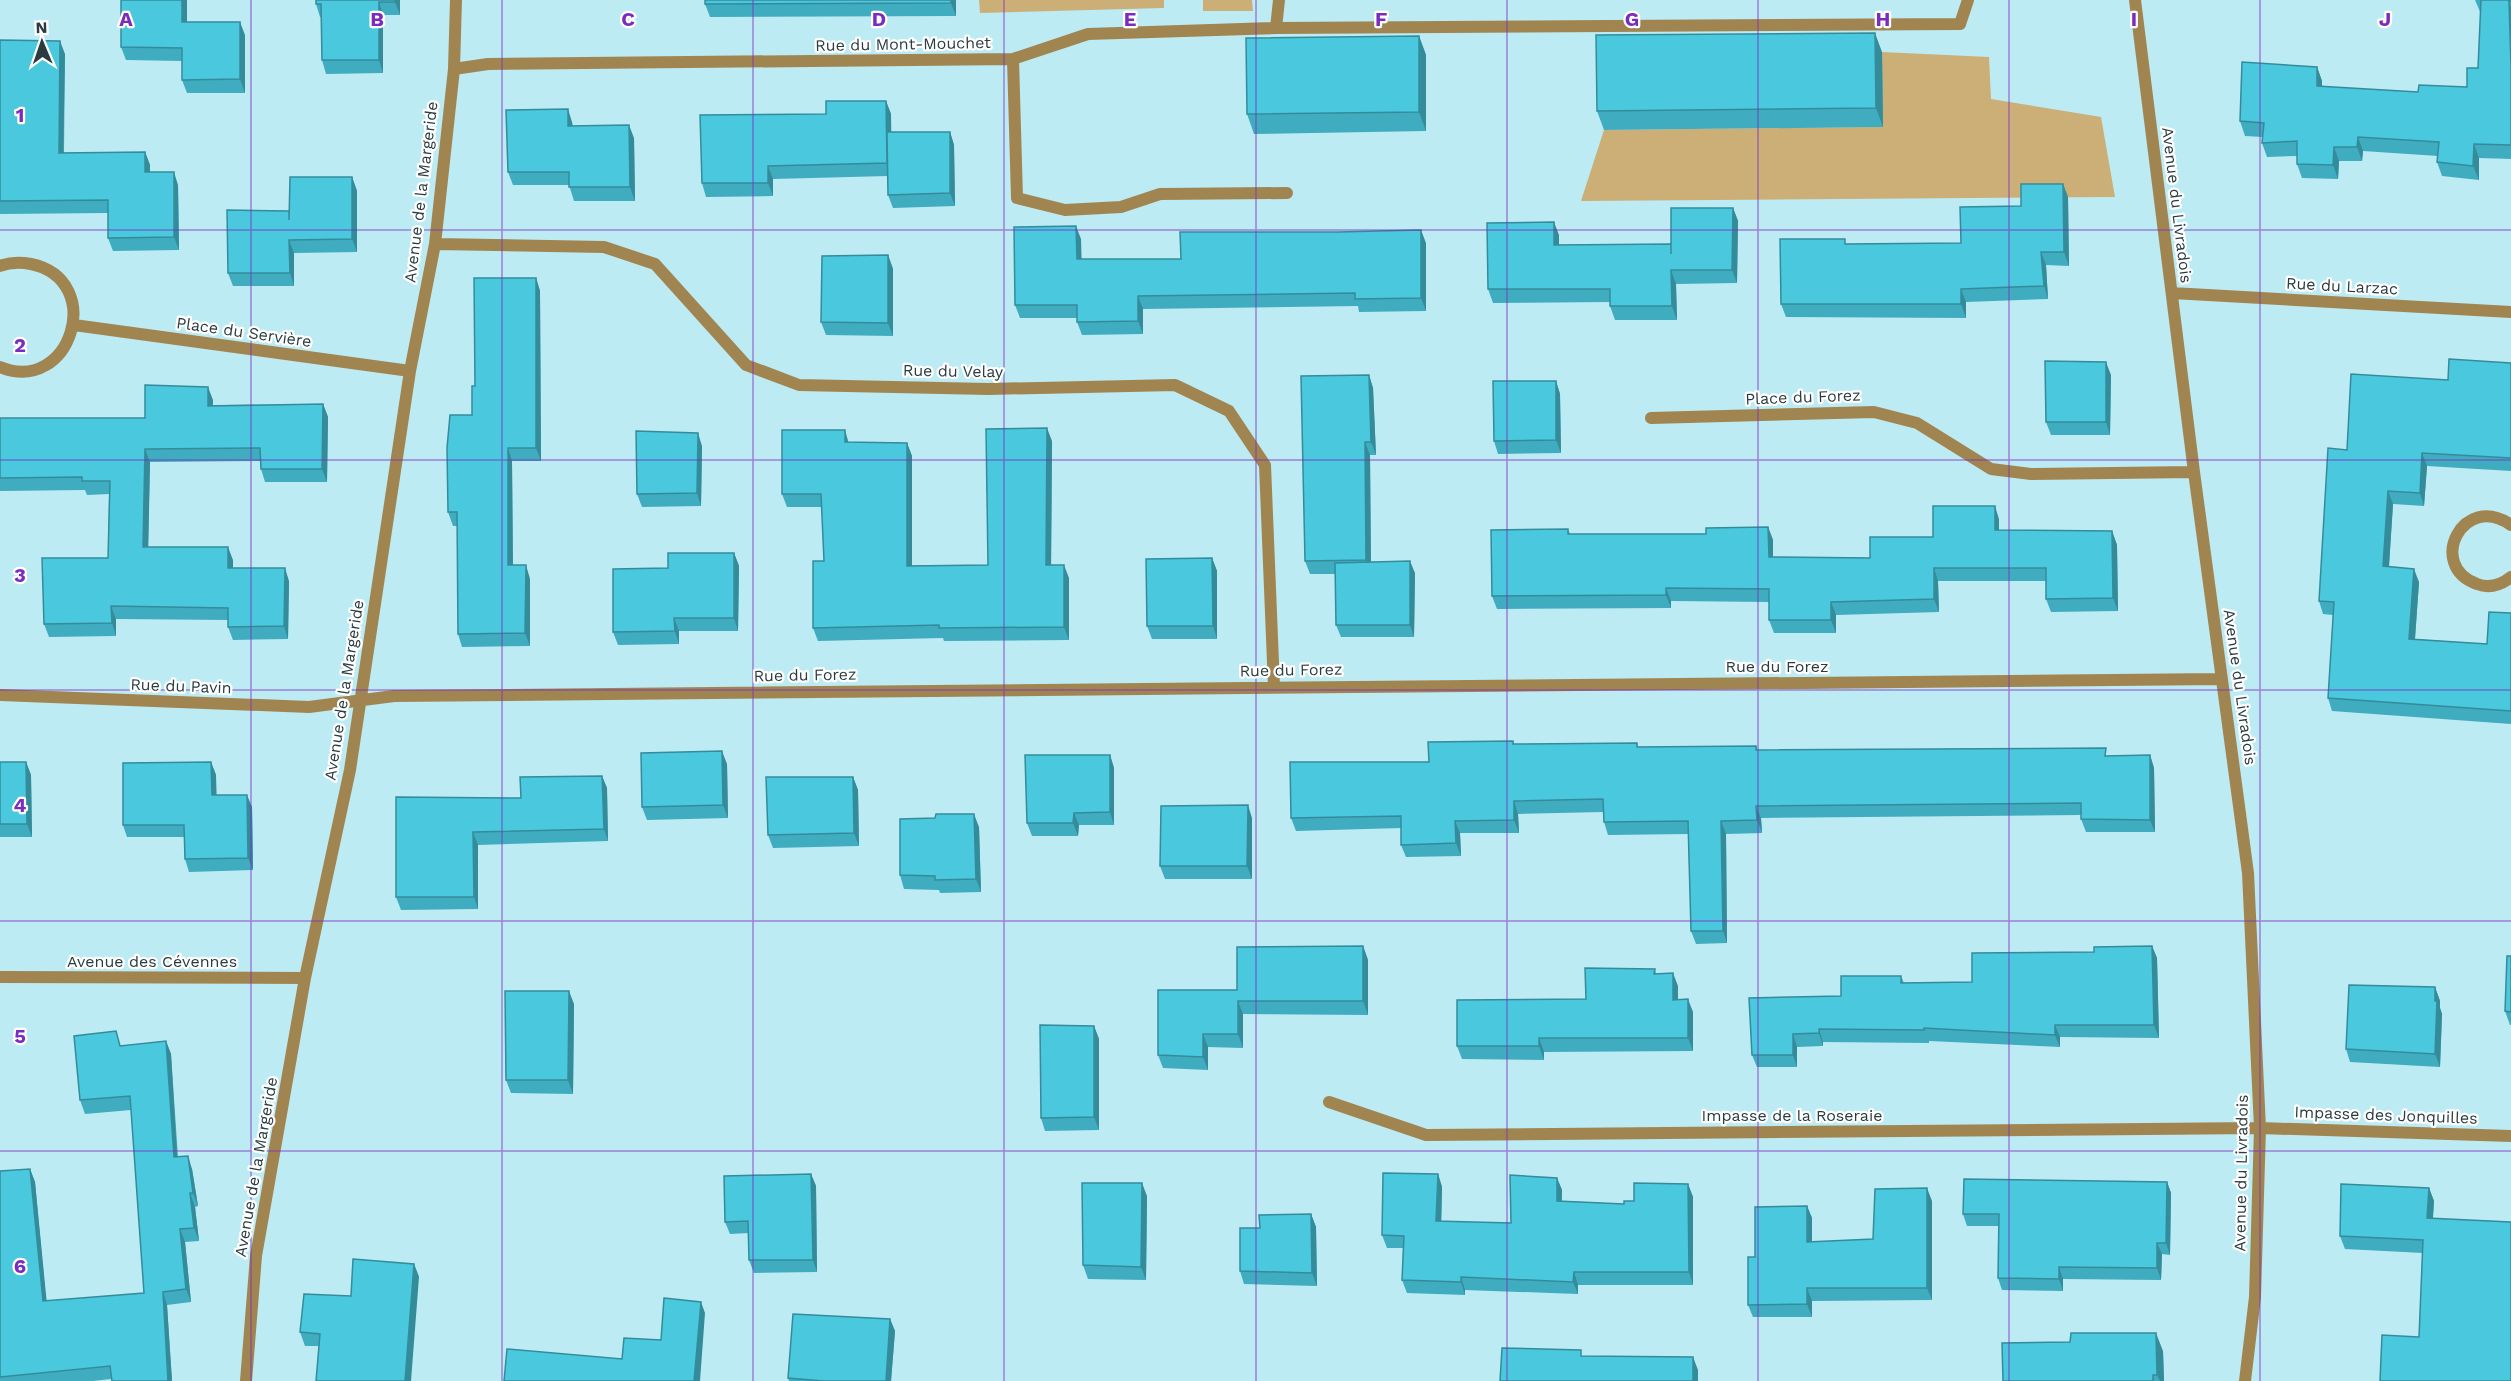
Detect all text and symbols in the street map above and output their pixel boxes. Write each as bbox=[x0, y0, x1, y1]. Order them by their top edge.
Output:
text: A bbox=[119, 7, 133, 31]
text: B bbox=[370, 7, 384, 31]
text: C bbox=[621, 7, 635, 31]
text: D bbox=[872, 7, 886, 31]
text: E bbox=[1124, 7, 1136, 31]
text: F bbox=[1375, 7, 1387, 31]
text: G bbox=[1625, 7, 1639, 31]
text: H bbox=[1876, 7, 1890, 31]
text: I bbox=[2131, 7, 2137, 31]
text: J bbox=[2379, 7, 2391, 31]
north arrow bbox=[12, 12, 72, 72]
text: N bbox=[35, 18, 48, 37]
street label: Rue du Mont-Mouchet bbox=[815, 33, 991, 55]
street label: Avenue de la Margeride bbox=[400, 100, 442, 284]
text: 1 bbox=[16, 103, 24, 127]
street label: Avenue du Livradois bbox=[2158, 126, 2196, 284]
street label: Rue du Larzac bbox=[2286, 274, 2399, 298]
street label: Place du Servière bbox=[175, 313, 313, 351]
text: 2 bbox=[14, 333, 26, 357]
street label: Rue du Velay bbox=[903, 361, 1004, 381]
street label: Place du Forez bbox=[1745, 385, 1861, 409]
text: 3 bbox=[14, 563, 26, 587]
street label: Avenue de la Margeride bbox=[320, 598, 368, 782]
street label: Avenue du Livradois bbox=[2220, 608, 2260, 766]
street label: Rue du Forez bbox=[1726, 657, 1828, 676]
street label: Rue du Forez bbox=[1239, 660, 1343, 680]
street label: Rue du Forez bbox=[753, 665, 857, 685]
street label: Rue du Pavin bbox=[130, 675, 232, 697]
text: 4 bbox=[14, 793, 27, 817]
street label: Avenue des Cévennes bbox=[67, 952, 237, 971]
text: 5 bbox=[14, 1024, 26, 1048]
street label: Avenue de la Margeride bbox=[231, 1076, 281, 1258]
street label: Avenue du Livradois bbox=[2230, 1094, 2252, 1252]
street label: Impasse des Jonquilles bbox=[2294, 1102, 2478, 1128]
street label: Impasse de la Roseraie bbox=[1702, 1106, 1882, 1125]
text: 6 bbox=[14, 1254, 26, 1278]

